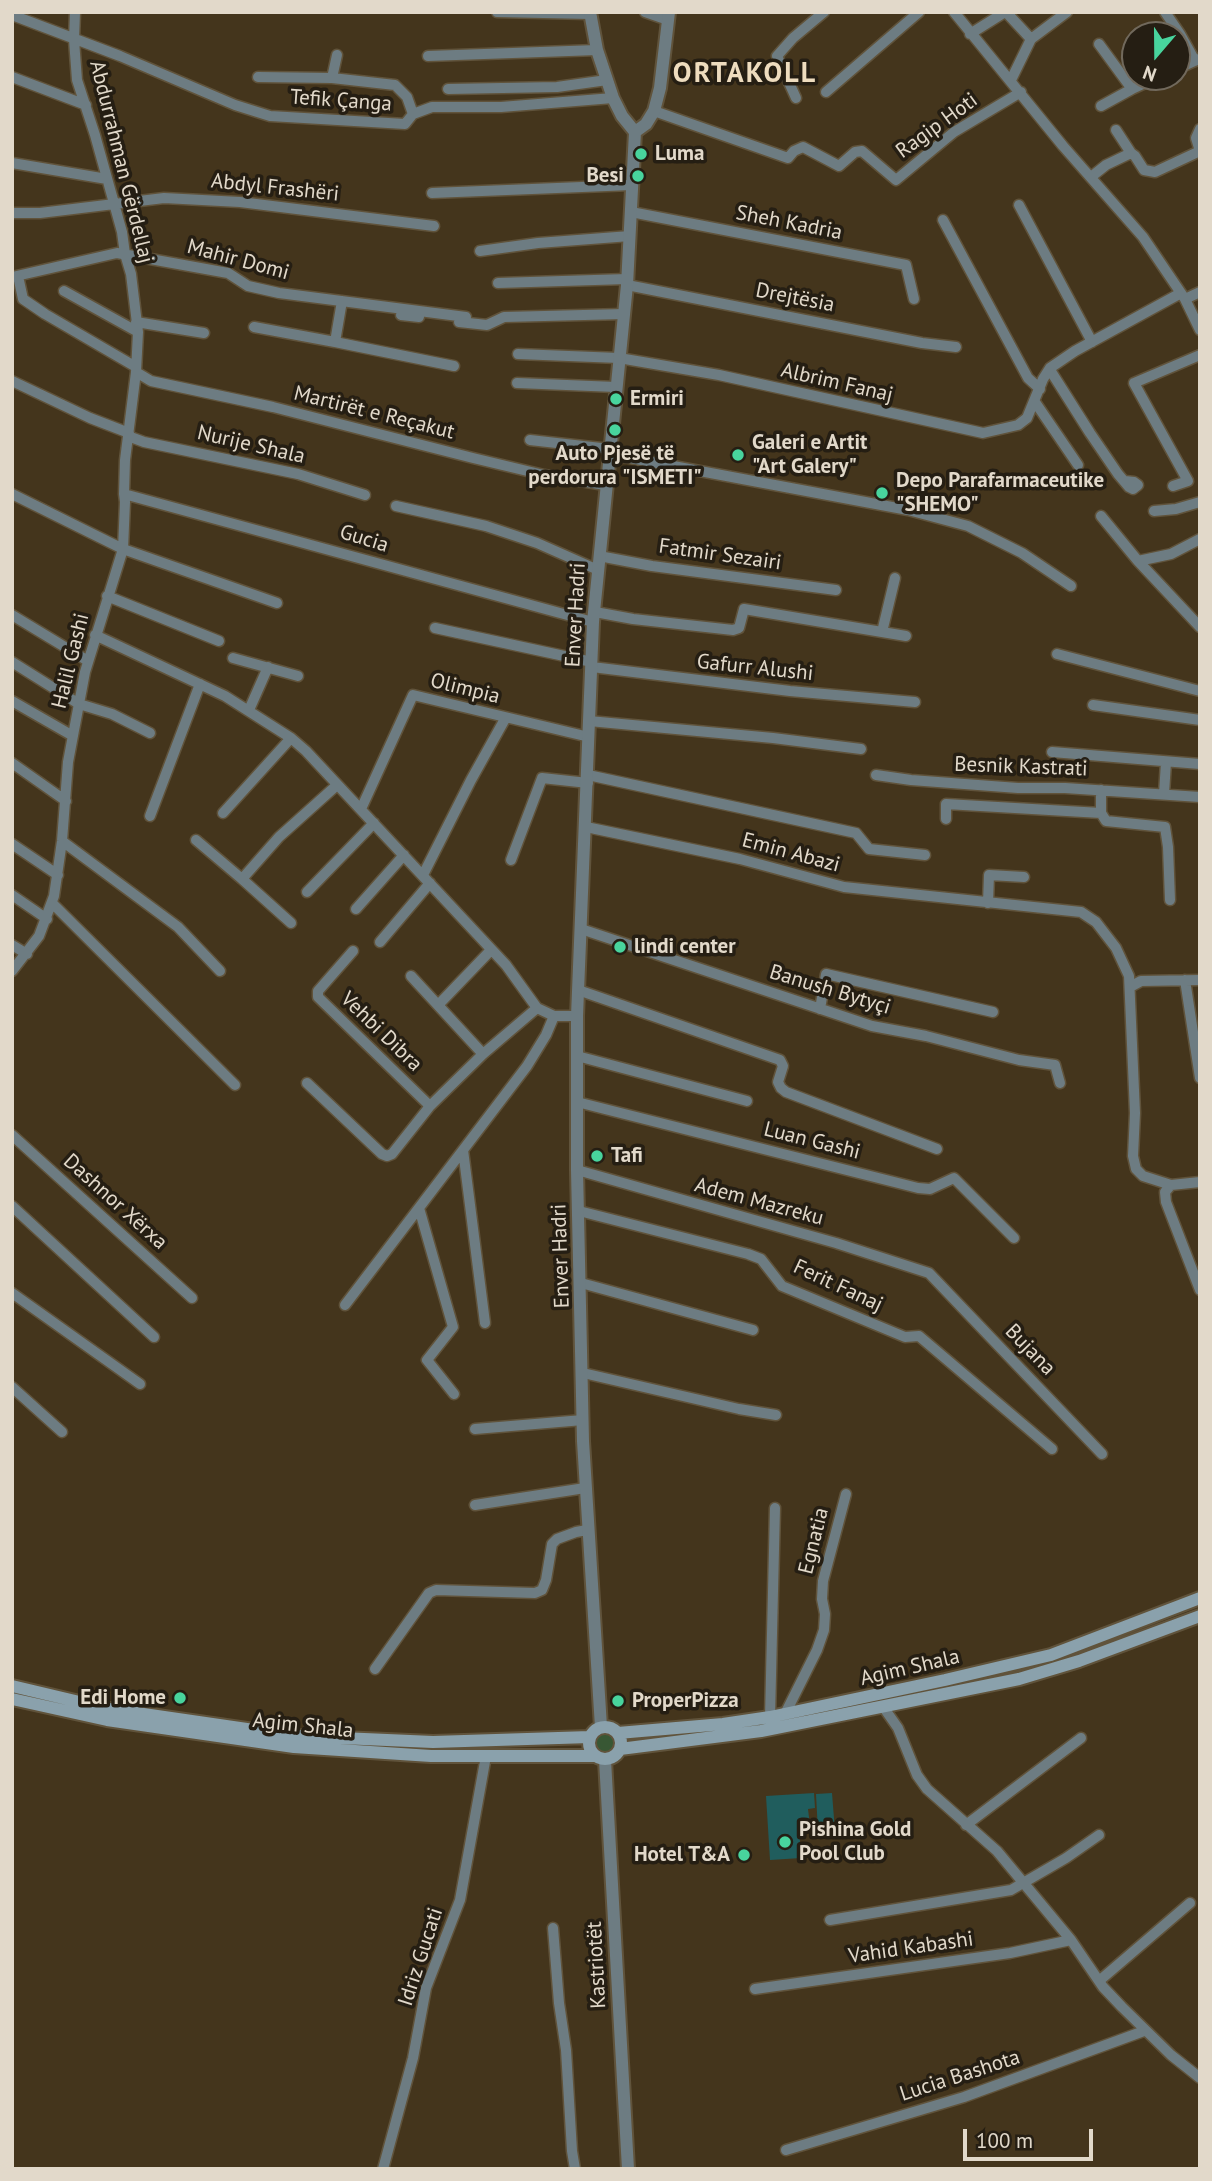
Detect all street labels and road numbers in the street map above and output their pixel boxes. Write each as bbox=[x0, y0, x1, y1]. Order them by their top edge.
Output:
street label: Abdurrahman Gërdellaj bbox=[84, 58, 158, 266]
street label: Tefik Çanga bbox=[289, 85, 393, 117]
street label: Ragip Hoti bbox=[891, 88, 983, 164]
street label: Abdyl Frashëri bbox=[210, 169, 340, 207]
street label: Sheh Kadria bbox=[734, 200, 844, 246]
street label: Mahir Domi bbox=[184, 234, 292, 286]
street label: Drejtësia bbox=[754, 278, 836, 318]
street label: Albrim Fanaj bbox=[779, 358, 895, 408]
street label: Martirët e Reçakut bbox=[291, 381, 457, 445]
street label: Nurije Shala bbox=[195, 420, 307, 470]
street label: Gucia bbox=[337, 520, 391, 558]
street label: Fatmir Sezairi bbox=[657, 534, 783, 576]
street label: Enver Hadri bbox=[561, 562, 591, 668]
street label: Halil Gashi bbox=[47, 611, 95, 711]
street label: Gafurr Alushi bbox=[696, 649, 814, 687]
street label: Olimpia bbox=[428, 668, 502, 710]
street label: Besnik Kastrati bbox=[954, 752, 1088, 782]
street label: Emin Abazi bbox=[739, 828, 843, 878]
street label: Banush Bytyçi bbox=[766, 960, 894, 1020]
street label: Vehbi Dibra bbox=[335, 987, 427, 1077]
street label: Luan Gashi bbox=[761, 1117, 863, 1165]
street label: Dashnor Xërxa bbox=[58, 1149, 172, 1255]
street label: Adem Mazreku bbox=[692, 1173, 826, 1231]
street label: Enver Hadri bbox=[547, 1203, 575, 1309]
street label: Ferit Fanaj bbox=[789, 1254, 887, 1318]
street label: Bujana bbox=[1000, 1319, 1060, 1381]
street label: Egnatia bbox=[794, 1505, 834, 1577]
street label: Agim Shala bbox=[858, 1644, 962, 1692]
street label: Agim Shala bbox=[251, 1708, 355, 1744]
street label: Idriz Gucati bbox=[393, 1905, 449, 2009]
street label: Kastriotët bbox=[582, 1921, 612, 2009]
street label: Vahid Kabashi bbox=[847, 1927, 975, 1969]
street label: Lucia Bashota bbox=[897, 2045, 1023, 2107]

